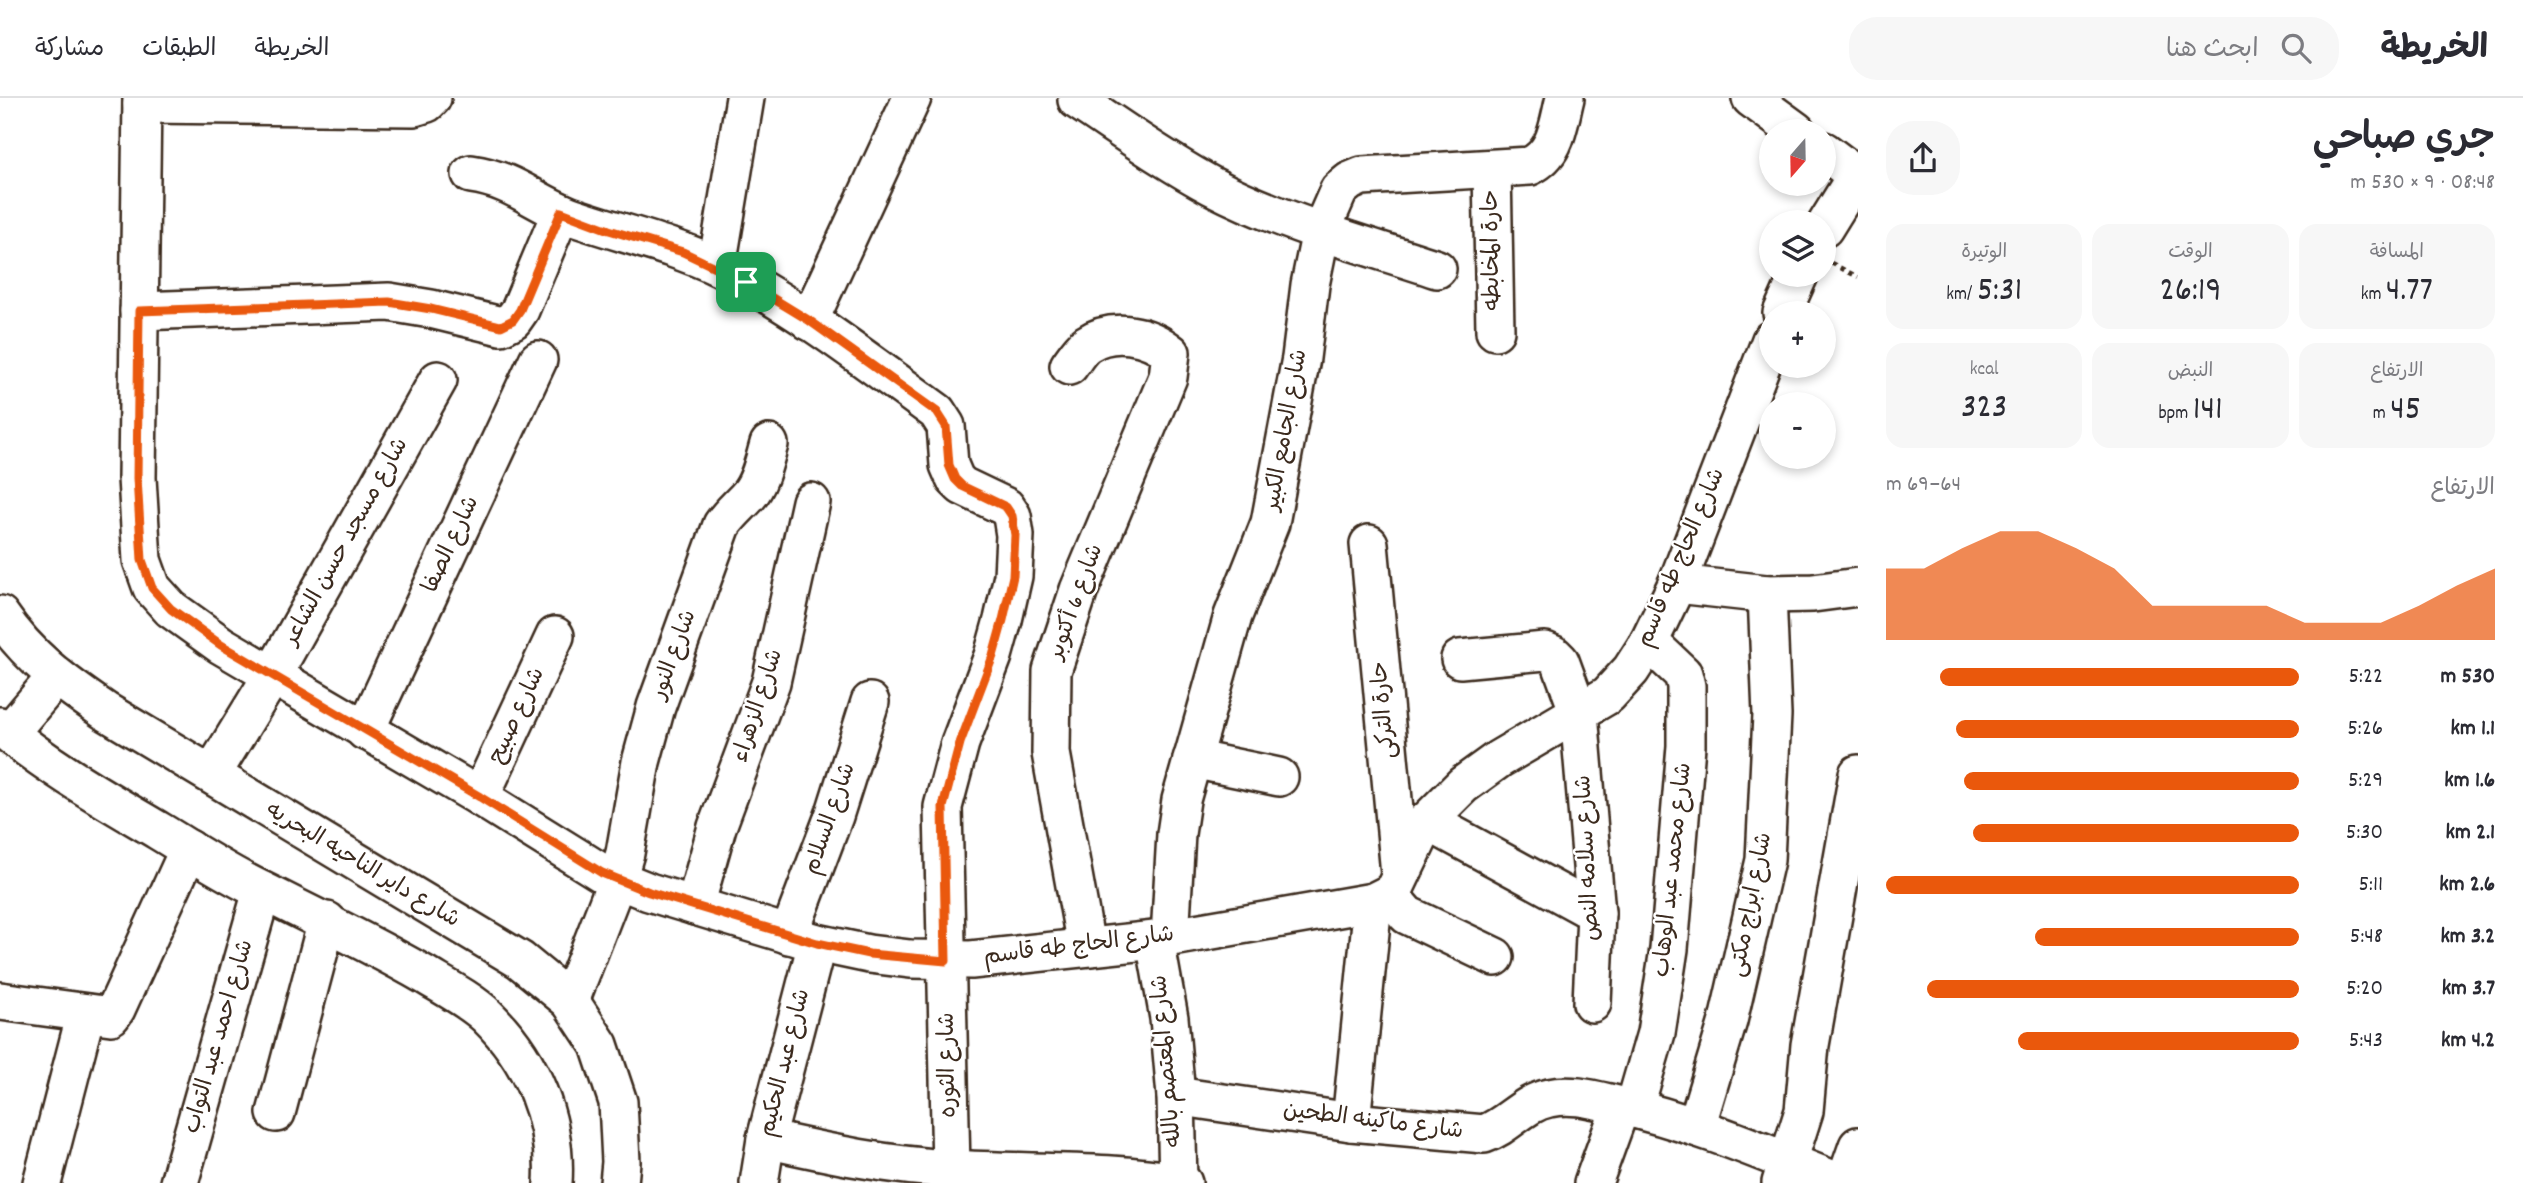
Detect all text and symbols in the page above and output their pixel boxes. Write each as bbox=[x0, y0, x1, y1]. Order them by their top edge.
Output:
search box bbox=[1849, 17, 2339, 80]
text: الخريطة bbox=[2381, 27, 2488, 74]
icon: search bbox=[2277, 29, 2315, 67]
text: ابحث هنا bbox=[2166, 32, 2259, 69]
text: مشاركة bbox=[35, 33, 104, 67]
text: الطبقات bbox=[142, 33, 217, 67]
text: الخريطة bbox=[255, 33, 329, 67]
text: جري صباحي bbox=[2313, 113, 2495, 168]
north arrow bbox=[1759, 119, 1836, 196]
map controls bbox=[1759, 119, 1836, 469]
button: share bbox=[1886, 121, 1960, 195]
text: 08:48 · 9 × 530 m bbox=[2350, 167, 2495, 200]
street label: حارة المخابطه bbox=[1475, 189, 1511, 311]
button: layers bbox=[1759, 210, 1836, 287]
text: الوتيرة bbox=[1961, 240, 2007, 267]
text: الوقت bbox=[2168, 240, 2213, 267]
text: المسافة bbox=[2370, 240, 2424, 267]
pin bbox=[716, 252, 776, 312]
icon: arrive bbox=[727, 263, 765, 301]
text: 5:31 bbox=[1977, 267, 2022, 317]
text: 26:19 bbox=[2160, 267, 2221, 317]
text: 4.77 bbox=[2386, 267, 2433, 317]
text: /km bbox=[1946, 282, 1977, 309]
text: km bbox=[2361, 282, 2386, 309]
button: + bbox=[1759, 301, 1836, 378]
street label: شارع الجامع الكبير bbox=[1256, 347, 1317, 515]
text: kcal bbox=[1970, 357, 1999, 384]
text: النبض bbox=[2168, 359, 2213, 386]
text: الارتفاع bbox=[2370, 359, 2423, 386]
text: 323 bbox=[1961, 384, 2007, 434]
text: 141 bbox=[2193, 386, 2223, 436]
text: 45 bbox=[2390, 386, 2421, 436]
button: − bbox=[1759, 392, 1836, 469]
text: bpm bbox=[2158, 401, 2193, 428]
text: m bbox=[2373, 401, 2390, 428]
street label: شارع مسجد حسن الشاعر bbox=[275, 432, 418, 653]
street label: شارع الحاج طه قاسم bbox=[1629, 463, 1735, 653]
text: 64–69 m bbox=[1886, 469, 1961, 502]
text: الارتفاع bbox=[2431, 473, 2495, 506]
street label: شارع الصفا bbox=[415, 491, 489, 599]
street label: شارع 6 أكتوبر bbox=[1039, 539, 1113, 666]
street label: شارع النور bbox=[643, 606, 706, 706]
street label: شارع الزهراء bbox=[725, 645, 793, 767]
street label: حارة التركى bbox=[1364, 660, 1406, 760]
text: 5:22 bbox=[2348, 661, 2383, 694]
text: 530 m bbox=[2441, 661, 2495, 694]
street label: شارع صبيح bbox=[481, 662, 555, 770]
text: 5:26 bbox=[2347, 713, 2383, 746]
text: 1.1 km bbox=[2451, 713, 2495, 746]
street label: شارع السلام bbox=[796, 758, 866, 880]
street label: شارع محمد عبد الوهاب bbox=[1646, 761, 1702, 979]
text: 5:29 bbox=[2348, 765, 2383, 798]
text: 1.6 km bbox=[2444, 765, 2495, 798]
street label: شارع سلامه النص bbox=[1568, 774, 1610, 942]
street label: شارع داير الناحيه البحريه bbox=[258, 795, 466, 937]
text: 5:30 bbox=[2346, 817, 2383, 850]
text: 2.1 km bbox=[2446, 817, 2495, 850]
street label: شارع ابراج مكتى bbox=[1722, 830, 1782, 980]
text: 5:11 bbox=[2358, 869, 2383, 902]
text: 2.6 km bbox=[2439, 869, 2495, 902]
street label: شارع الحاج طه قاسم bbox=[982, 919, 1176, 975]
text: 5:48 bbox=[2350, 921, 2383, 954]
text: 3.2 km bbox=[2440, 921, 2495, 954]
street label: شارع احمد عبد التواب bbox=[177, 936, 263, 1138]
street label: شارع المعتصم بالله bbox=[1144, 973, 1192, 1149]
text: 5:20 bbox=[2346, 973, 2383, 1006]
text: 3.7 km bbox=[2442, 973, 2495, 1006]
street label: شارع عبد الحكيم bbox=[752, 986, 820, 1140]
street label: شارع الثوره bbox=[932, 1012, 966, 1118]
text: 5:43 bbox=[2349, 1025, 2383, 1058]
text: 4.2 km bbox=[2441, 1025, 2495, 1058]
street label: شارع ماكينه الطحين bbox=[1281, 1095, 1465, 1149]

